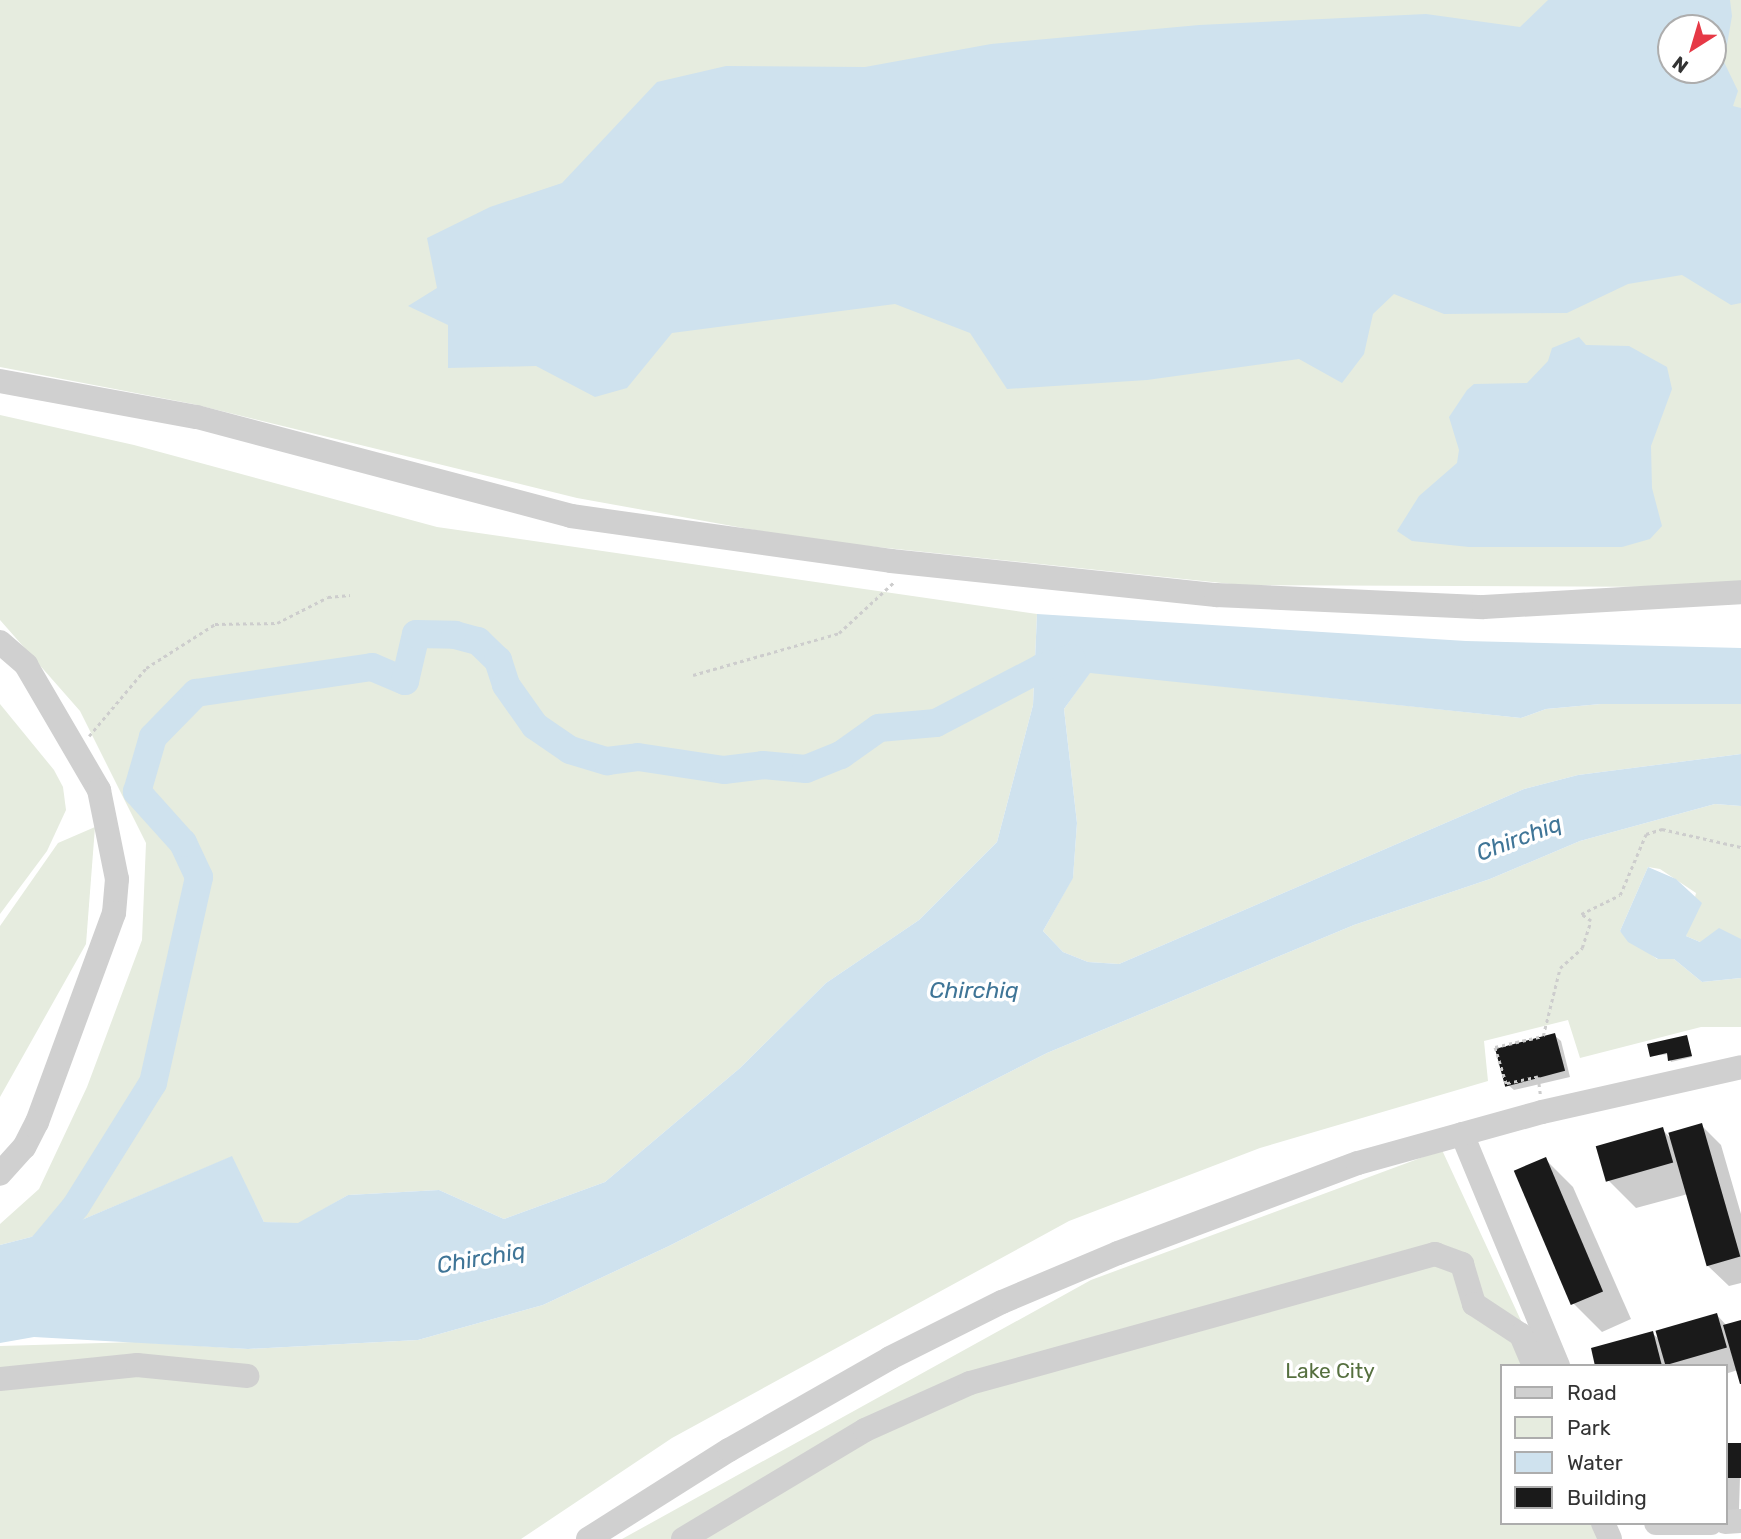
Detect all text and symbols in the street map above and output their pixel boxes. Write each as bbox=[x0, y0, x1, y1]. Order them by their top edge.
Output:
north arrow bbox=[1657, 14, 1727, 84]
text: N bbox=[1668, 51, 1693, 78]
water label: Chirchiq bbox=[1472, 809, 1566, 867]
water label: Chirchiq bbox=[929, 976, 1019, 1004]
water label: Chirchiq bbox=[435, 1237, 527, 1279]
park label: Lake City bbox=[1285, 1358, 1375, 1384]
legend bbox=[1500, 1364, 1727, 1525]
text: Road bbox=[1567, 1380, 1617, 1405]
text: Park bbox=[1567, 1415, 1611, 1440]
text: Water bbox=[1567, 1450, 1623, 1475]
text: Building bbox=[1567, 1485, 1647, 1510]

